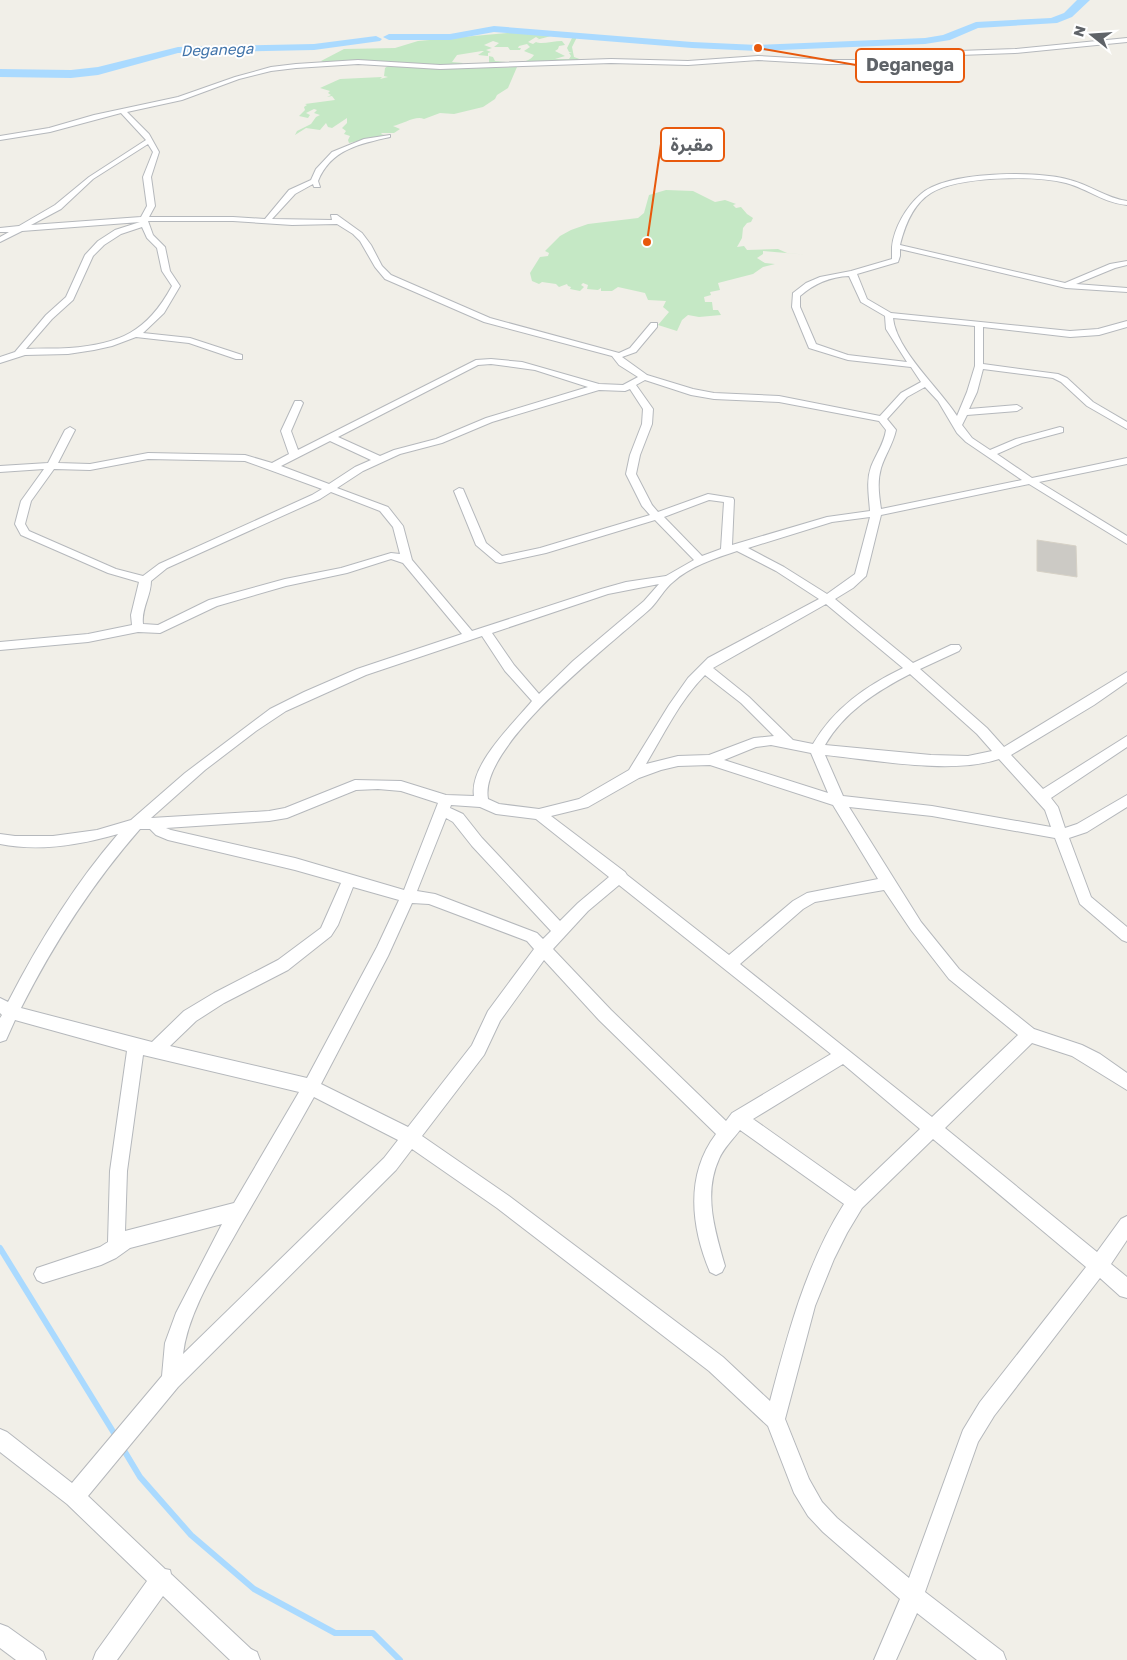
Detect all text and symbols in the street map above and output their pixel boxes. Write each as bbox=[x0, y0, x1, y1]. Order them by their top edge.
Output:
north arrow bbox=[1067, 10, 1117, 60]
text: N bbox=[1069, 23, 1089, 39]
water label: Deganega bbox=[180, 39, 254, 60]
callout: Deganega bbox=[856, 49, 964, 82]
text: Deganega bbox=[866, 53, 954, 75]
callout: مقبرة bbox=[661, 128, 724, 161]
text: مقبرة bbox=[671, 133, 713, 156]

